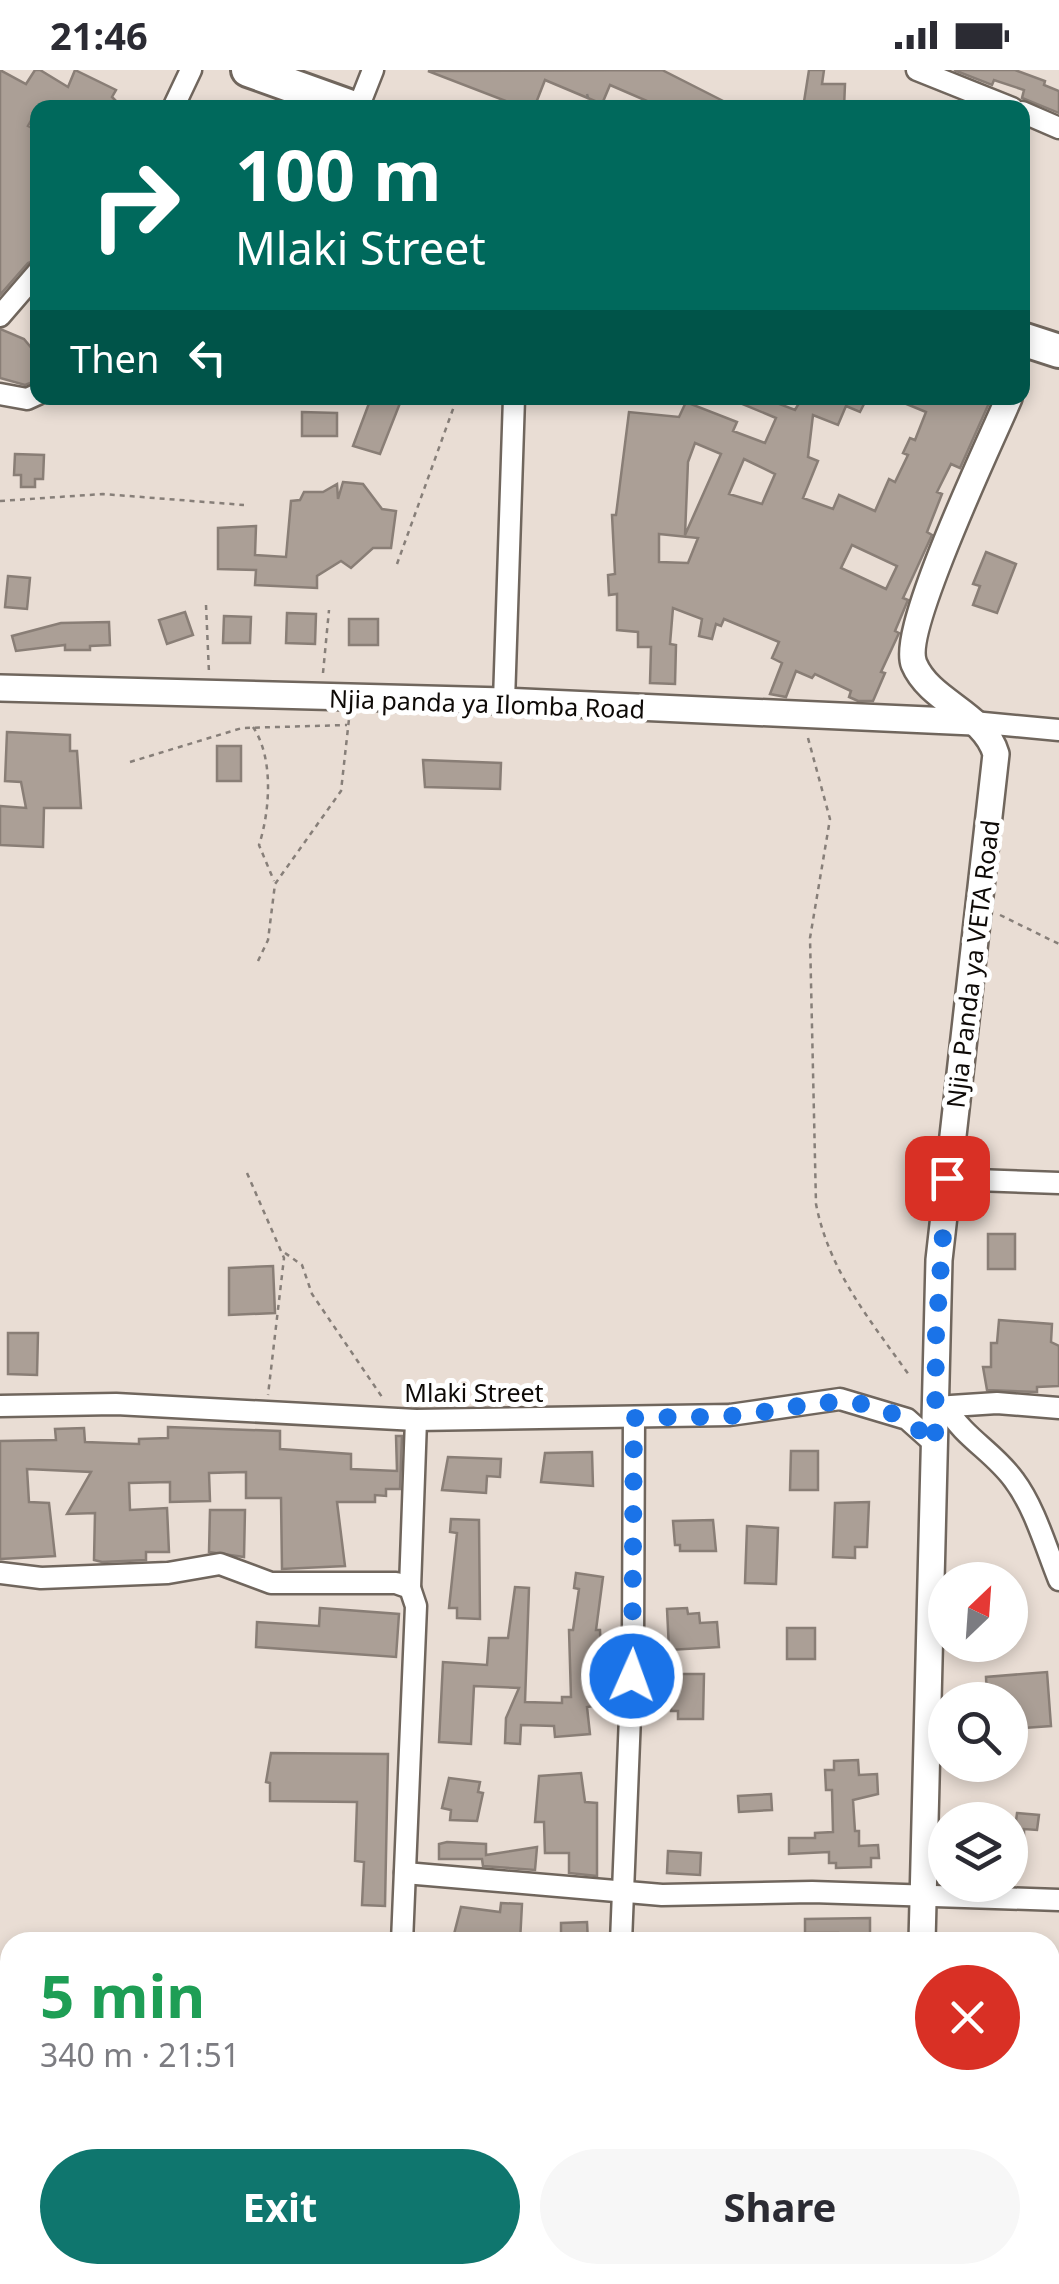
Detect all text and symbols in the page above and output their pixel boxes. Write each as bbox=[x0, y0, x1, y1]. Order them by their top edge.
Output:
text: 21:46 bbox=[50, 9, 148, 61]
text: 100 m bbox=[235, 126, 442, 222]
icon: right bbox=[70, 140, 200, 270]
text: Mlaki Street bbox=[235, 217, 486, 278]
icon: left bbox=[180, 330, 235, 385]
text: Then bbox=[70, 332, 160, 384]
street label: Njia panda ya Ilomba Road bbox=[329, 680, 645, 726]
street label: Njia Panda ya VETA Road bbox=[937, 818, 1007, 1110]
pin bbox=[905, 1136, 990, 1221]
icon: arrive bbox=[920, 1151, 975, 1206]
street label: Mlaki Street bbox=[404, 1375, 544, 1409]
north arrow bbox=[928, 1562, 1028, 1662]
map controls bbox=[928, 1562, 1028, 1902]
position arrow bbox=[580, 1624, 684, 1728]
button: search bbox=[928, 1682, 1028, 1782]
button: layers bbox=[928, 1802, 1028, 1902]
text: 5 min bbox=[40, 1954, 205, 2036]
button: close bbox=[915, 1965, 1020, 2070]
text: 340 m · 21:51 bbox=[40, 2033, 240, 2076]
button: Exit bbox=[40, 2149, 520, 2264]
button: Share bbox=[540, 2149, 1020, 2264]

